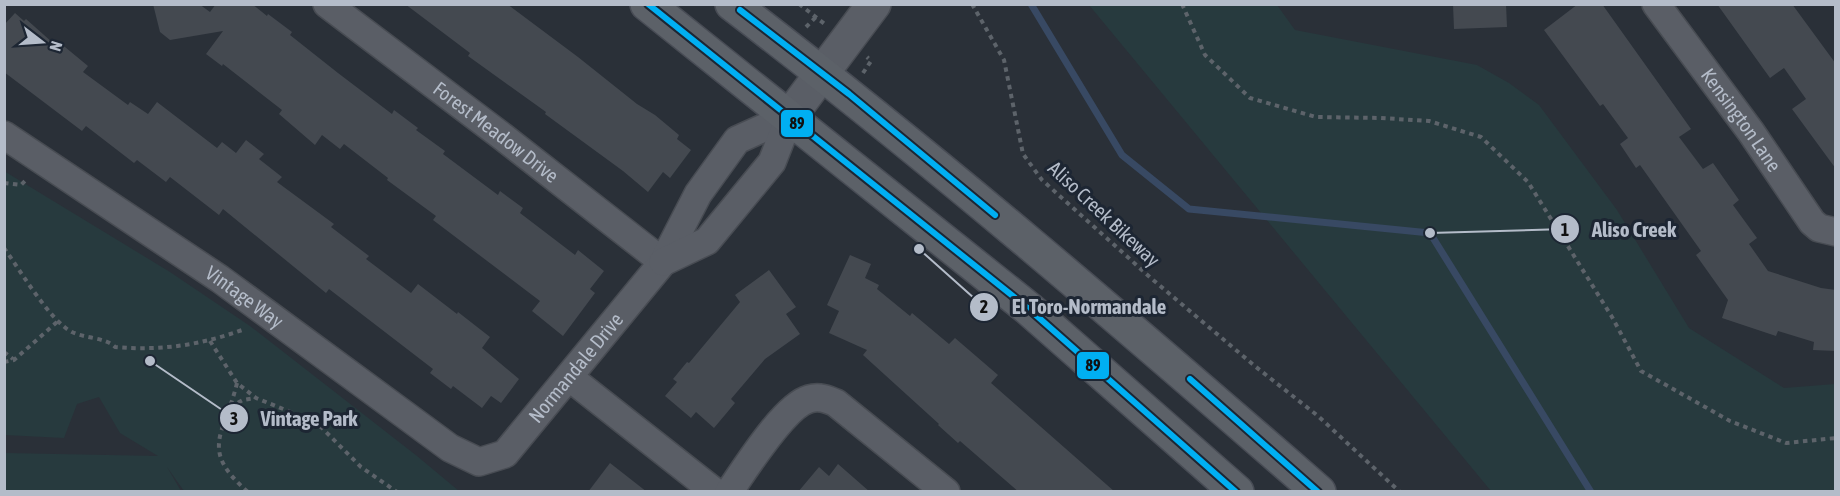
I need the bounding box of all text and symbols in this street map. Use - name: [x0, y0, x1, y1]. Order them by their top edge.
- north arrow: [12, 12, 72, 72]
- text: N: [46, 39, 66, 54]
- street label: Kensington Lane: [1697, 64, 1786, 176]
- street label: Forest Meadow Drive: [429, 77, 563, 187]
- line badge: 89: [780, 109, 814, 138]
- text: 89: [789, 114, 805, 132]
- street label: Aliso Creek Bikeway: [1044, 156, 1165, 271]
- callout: Aliso Creek: [1550, 210, 1688, 249]
- text: Aliso Creek: [1591, 217, 1677, 241]
- text: 1: [1561, 219, 1569, 240]
- street label: Vintage Way: [201, 261, 288, 333]
- callout: El Toro-Normandale: [969, 287, 1178, 326]
- text: El Toro-Normandale: [1012, 294, 1166, 318]
- text: 2: [980, 296, 988, 317]
- street label: Normandale Drive: [524, 308, 627, 427]
- line badge: 89: [1076, 351, 1110, 380]
- text: 89: [1085, 356, 1101, 374]
- callout: Vintage Park: [219, 399, 370, 438]
- text: Vintage Park: [259, 406, 358, 430]
- text: 3: [230, 408, 238, 429]

